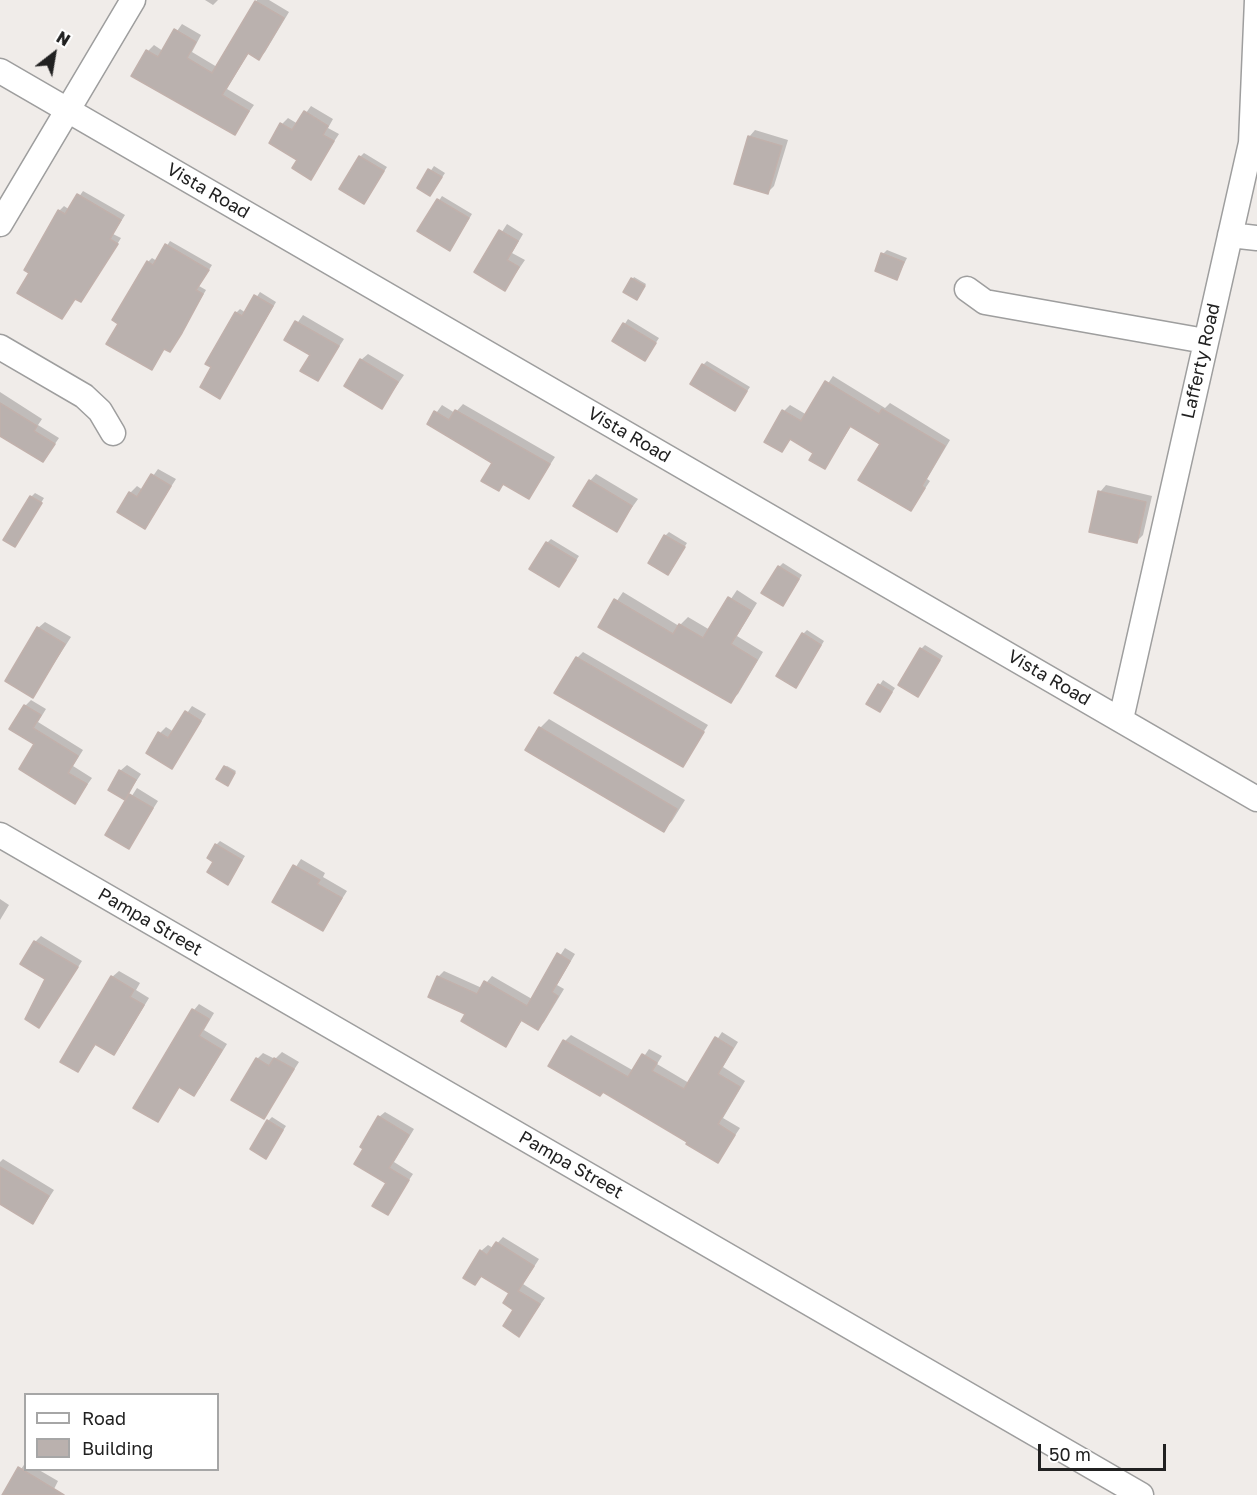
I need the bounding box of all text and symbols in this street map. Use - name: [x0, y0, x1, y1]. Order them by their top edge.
- north arrow: [24, 24, 84, 84]
- text: N: [53, 27, 74, 50]
- street label: Vista Road: [163, 159, 253, 223]
- street label: Lafferty Road: [1177, 301, 1225, 421]
- street label: Vista Road: [584, 403, 674, 467]
- street label: Vista Road: [1004, 646, 1094, 710]
- street label: Pampa Street: [94, 883, 206, 961]
- street label: Pampa Street: [515, 1126, 627, 1204]
- legend: [24, 1393, 219, 1471]
- text: Road: [82, 1407, 126, 1429]
- scale bar: [1041, 1432, 1168, 1470]
- text: Building: [82, 1437, 153, 1459]
- text: 50 m: [1049, 1443, 1091, 1465]

